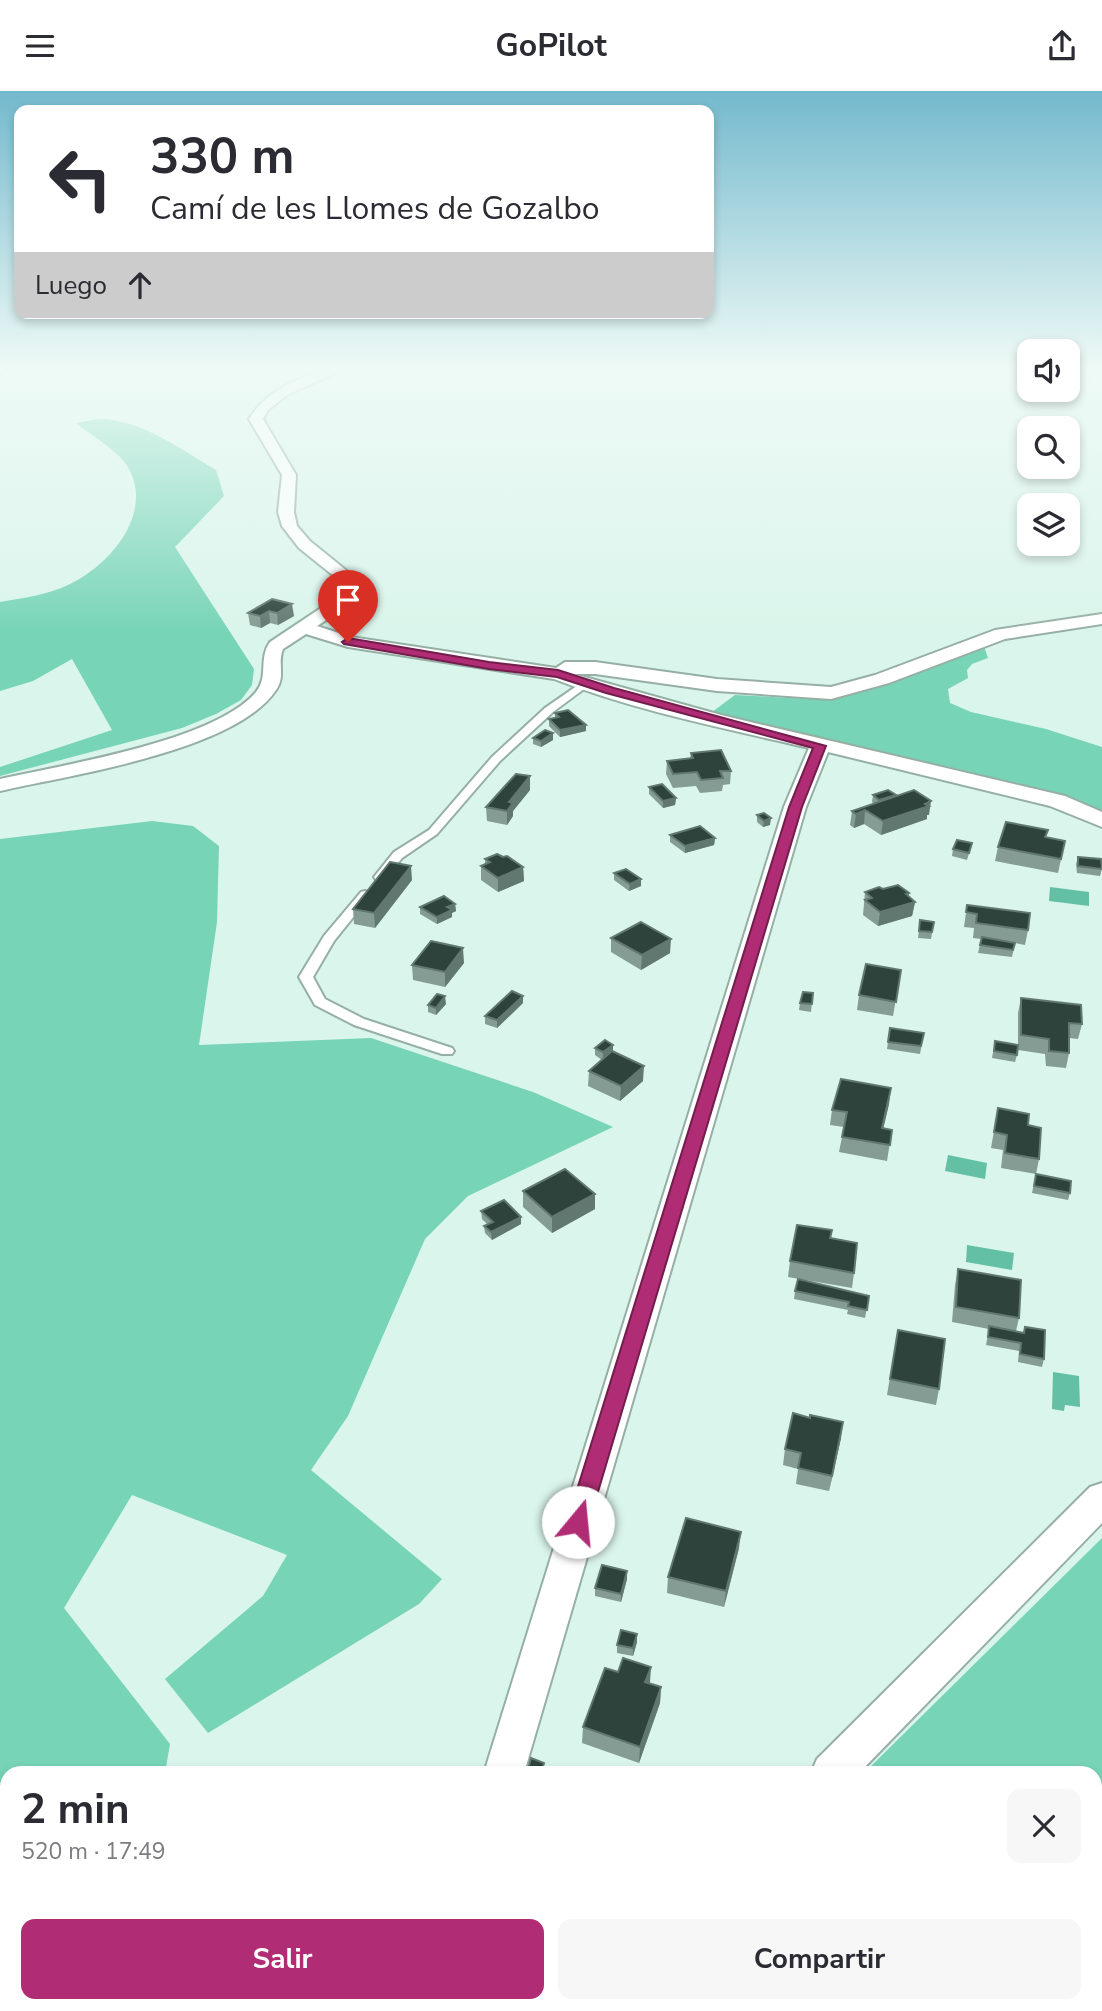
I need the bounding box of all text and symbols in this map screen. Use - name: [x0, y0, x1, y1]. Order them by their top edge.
- text: GoPilot: [495, 24, 607, 67]
- icon: menu: [21, 27, 59, 65]
- icon: share: [1043, 27, 1081, 65]
- text: 330 m: [150, 123, 294, 190]
- icon: left: [35, 133, 126, 224]
- text: Camí de les Llomes de Gozalbo: [150, 187, 600, 230]
- icon: ahead: [121, 266, 159, 304]
- text: Luego: [35, 268, 107, 303]
- map controls: [1017, 339, 1080, 556]
- button: sound: [1017, 339, 1080, 402]
- button: search: [1017, 416, 1080, 479]
- button: layers: [1017, 493, 1080, 556]
- pin: [318, 570, 378, 642]
- icon: arrive: [329, 581, 367, 619]
- position arrow: [541, 1485, 615, 1559]
- text: 2 min: [21, 1781, 130, 1838]
- button: close: [1007, 1789, 1081, 1863]
- text: 520 m · 17:49: [21, 1836, 166, 1867]
- button: Salir: [21, 1919, 544, 1999]
- button: Compartir: [558, 1919, 1081, 1999]

